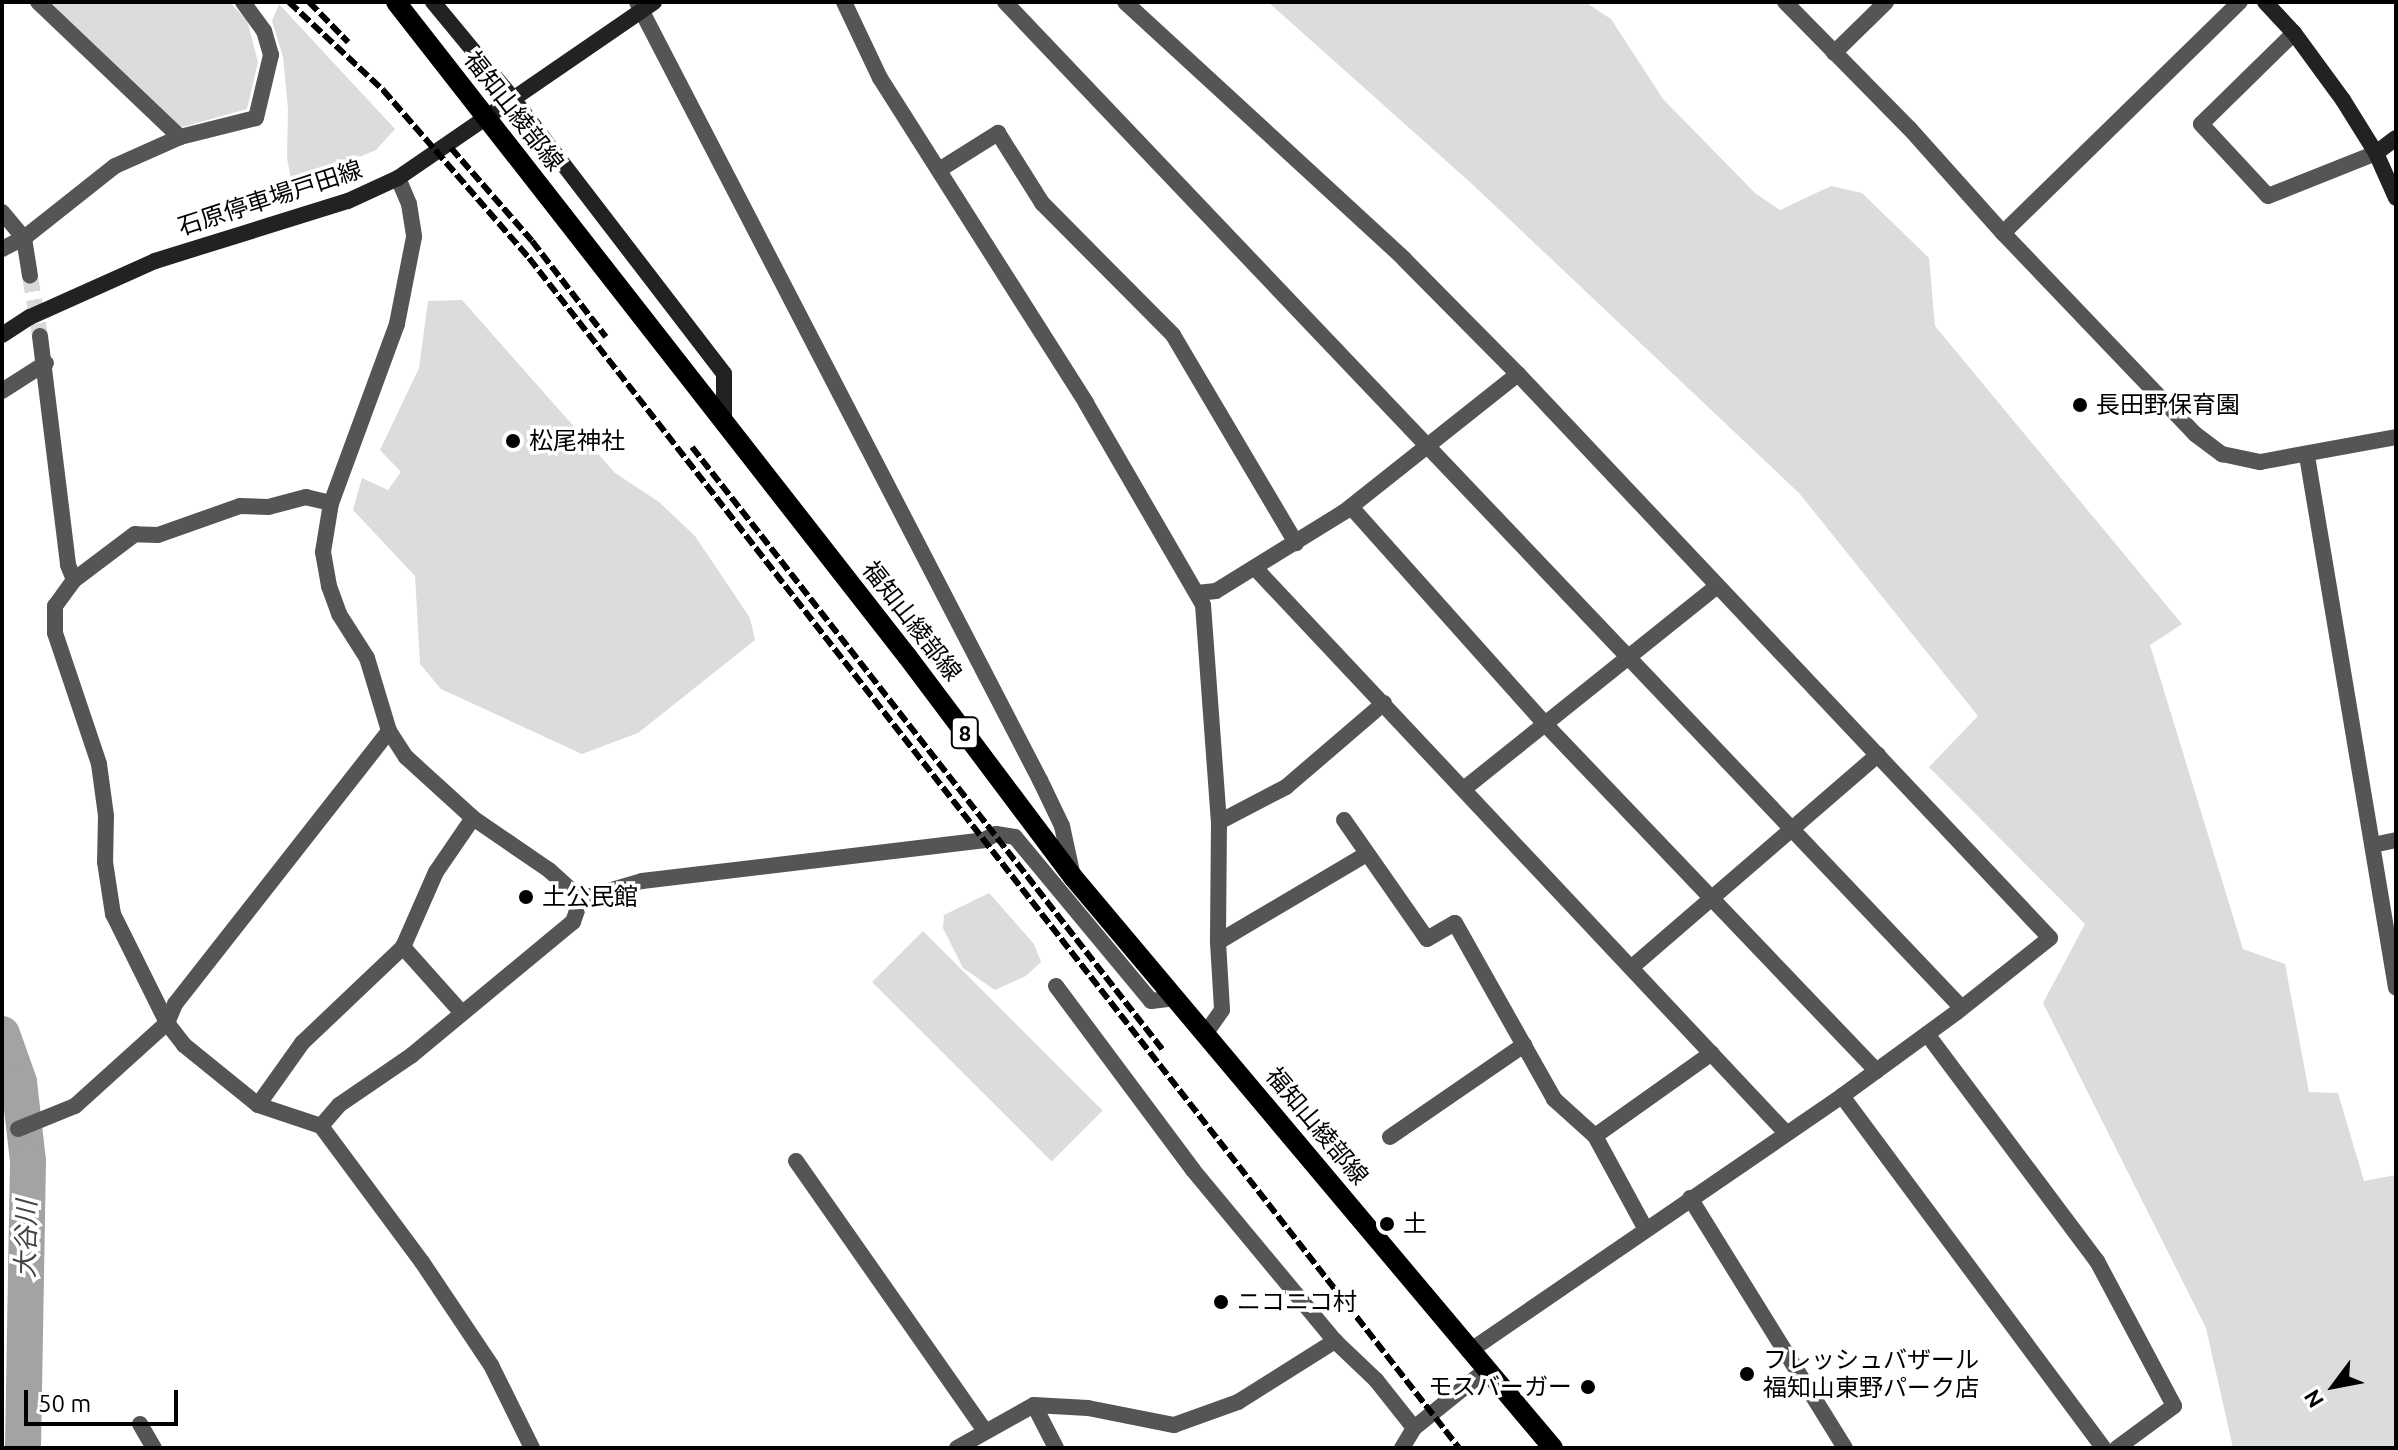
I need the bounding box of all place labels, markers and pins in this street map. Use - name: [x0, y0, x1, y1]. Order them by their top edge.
- place label: 長田野保育園: [2096, 391, 2240, 419]
- marker: 長田野保育園: [2071, 396, 2089, 414]
- place label: 松尾神社: [529, 427, 625, 455]
- marker: 松尾神社: [504, 432, 522, 450]
- place label: 土公民館: [542, 883, 638, 911]
- marker: 土公民館: [517, 888, 535, 906]
- place label: 土: [1403, 1210, 1427, 1238]
- marker: 土: [1378, 1215, 1396, 1233]
- place label: ニコニコ村: [1237, 1288, 1357, 1316]
- marker: ニコニコ村: [1212, 1293, 1230, 1311]
- place label: フレッシュバザール 福知山東野パーク店: [1763, 1346, 1979, 1402]
- marker: フレッシュバザール 福知山東野パーク店: [1738, 1365, 1756, 1383]
- place label: モスバーガー: [1428, 1373, 1572, 1401]
- marker: モスバーガー: [1579, 1378, 1597, 1396]

